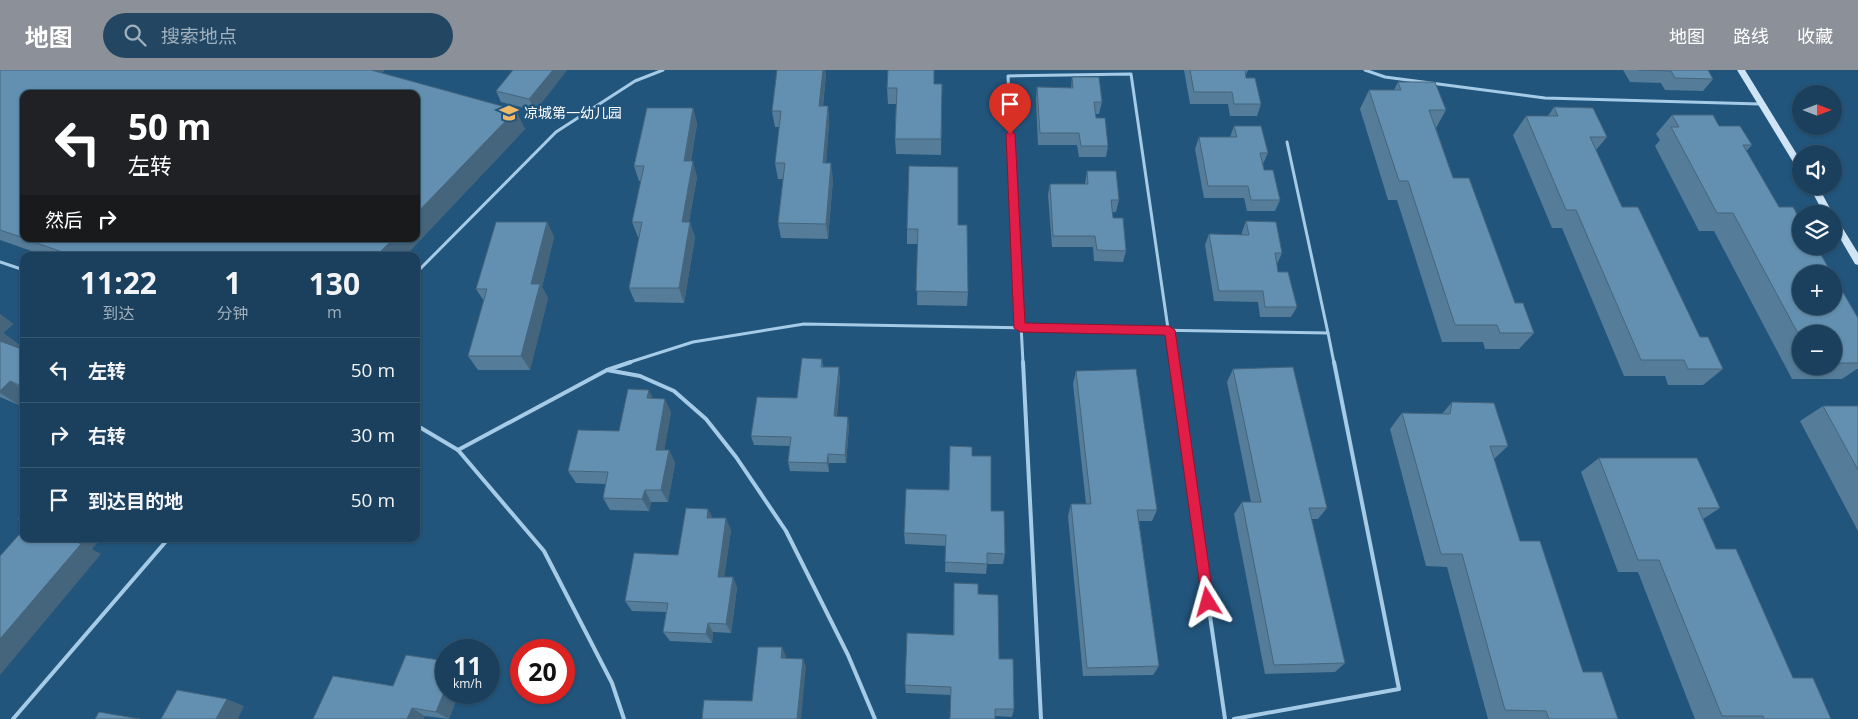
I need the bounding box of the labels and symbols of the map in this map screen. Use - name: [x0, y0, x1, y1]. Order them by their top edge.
- pin: [989, 83, 1031, 134]
- north arrow: [1792, 85, 1842, 135]
- school or university icon: 凉城第一幼儿园: [498, 102, 520, 124]
- place label: 凉城第一幼儿园: [524, 103, 622, 122]
- position arrow: [1181, 575, 1233, 627]
- speed limit sign: 20: [510, 639, 575, 704]

